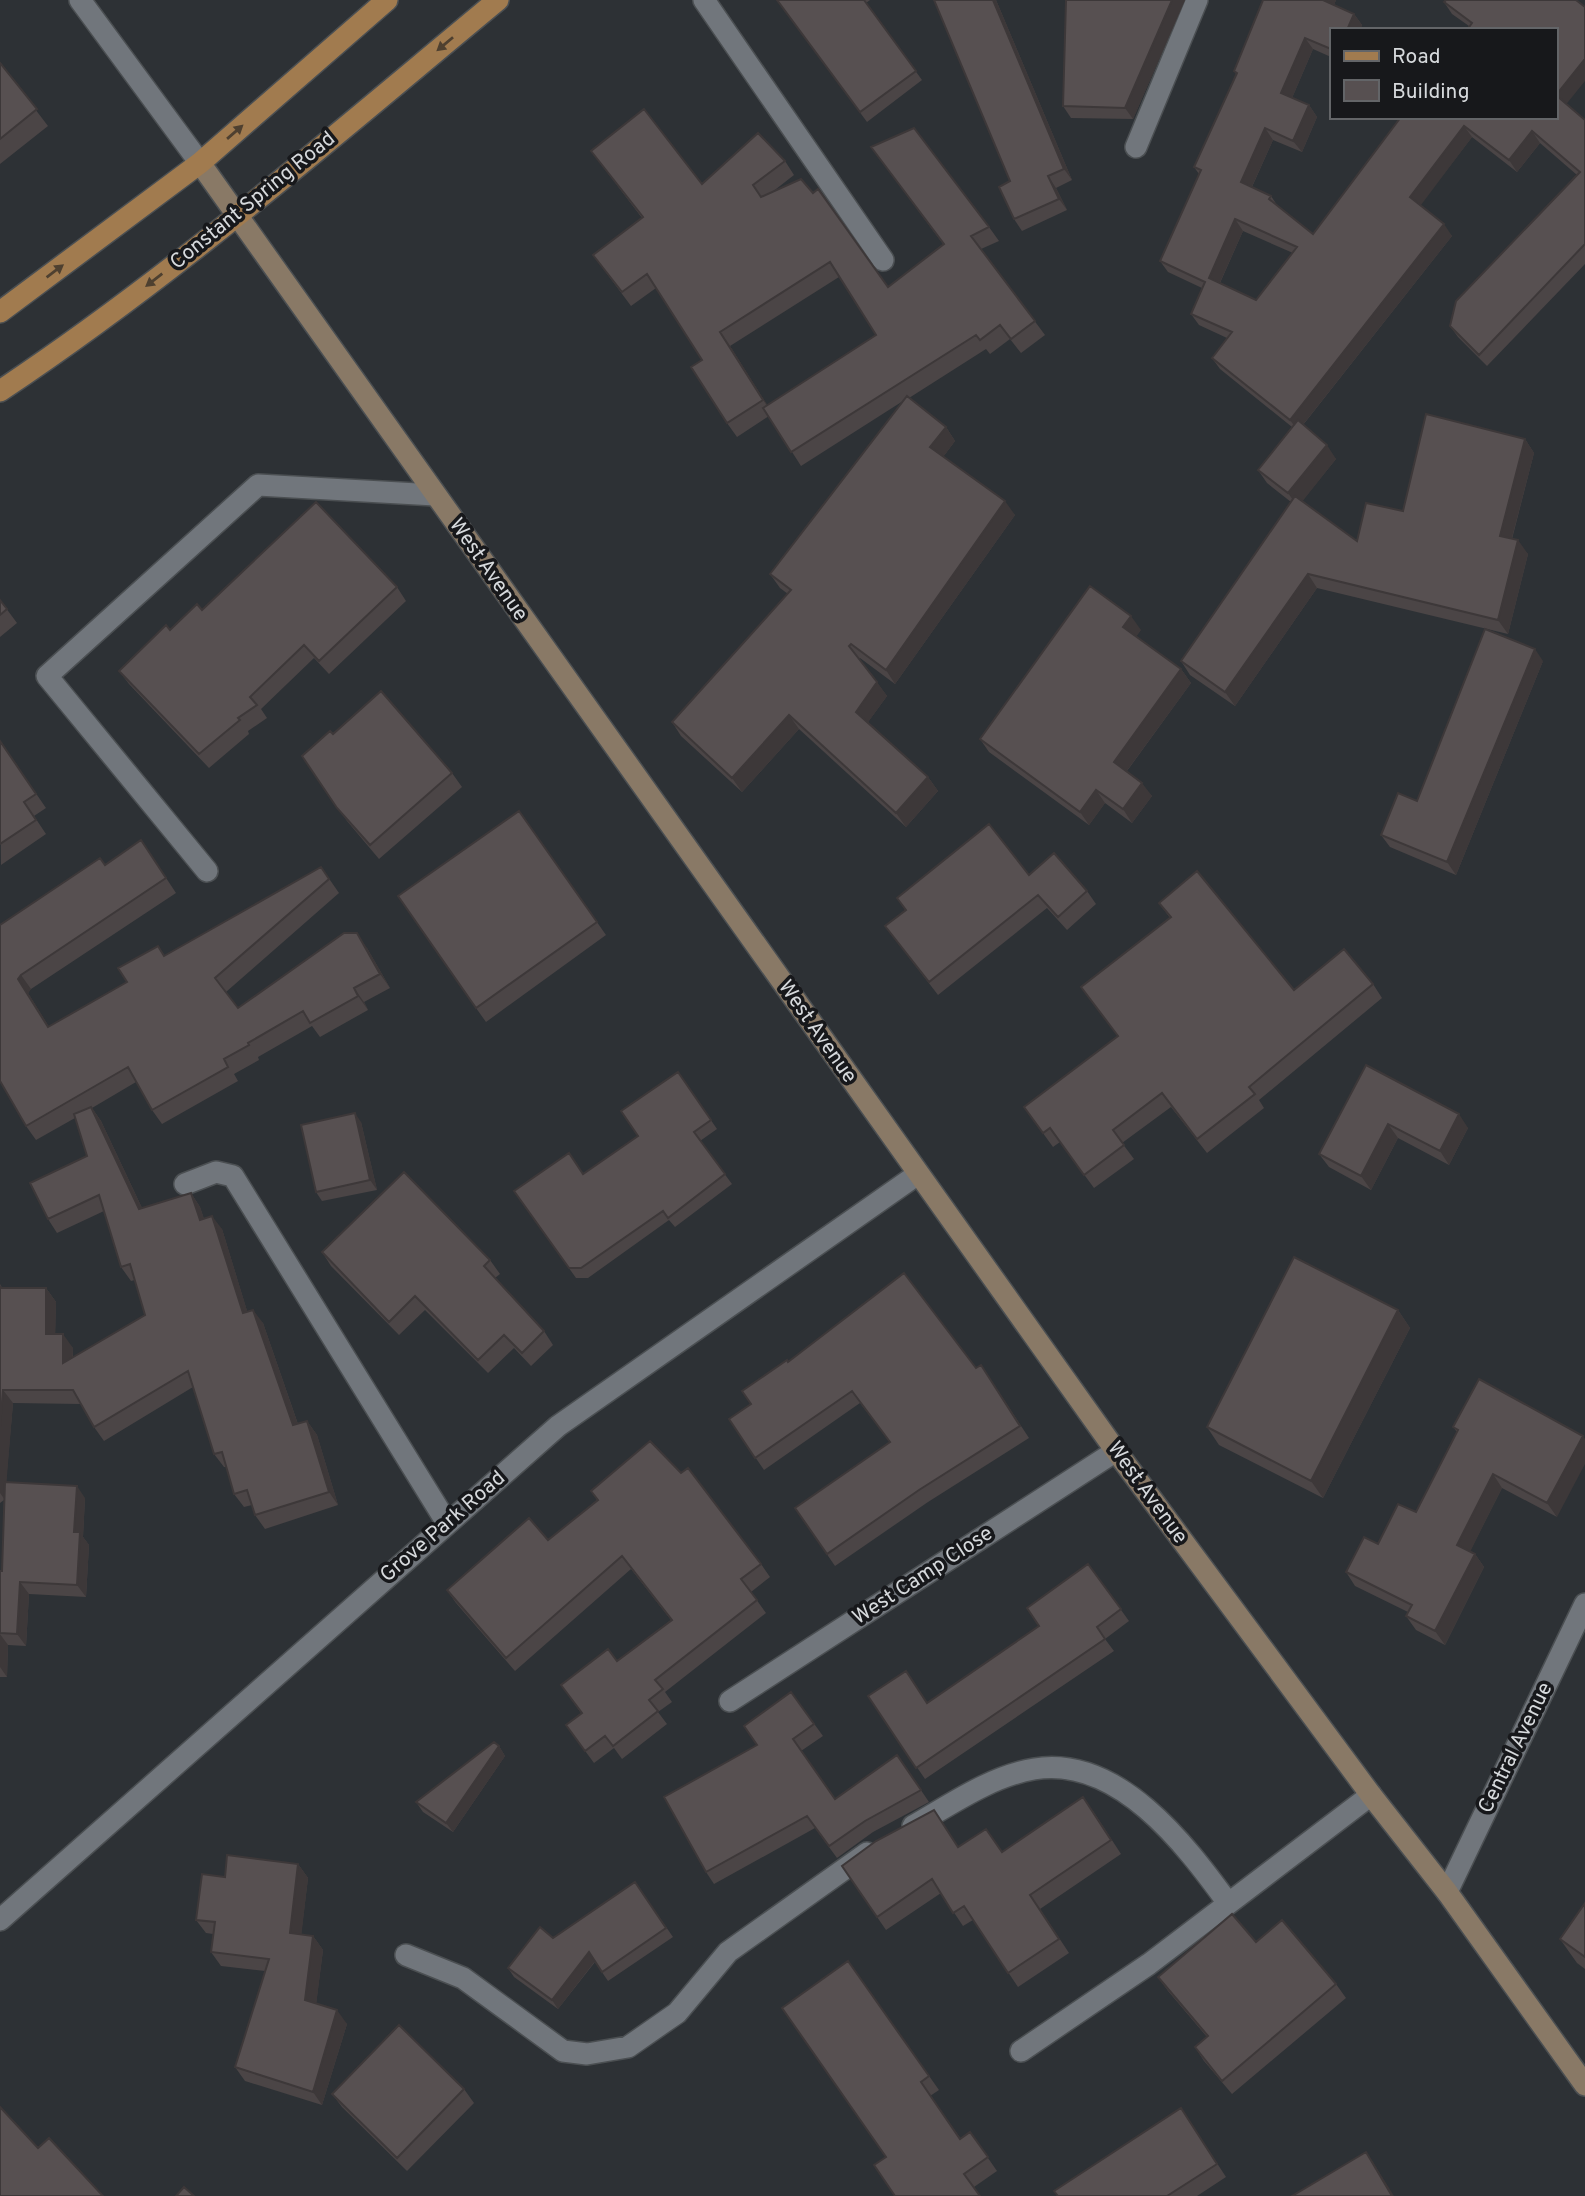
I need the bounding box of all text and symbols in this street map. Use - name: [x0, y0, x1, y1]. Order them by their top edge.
- legend: [1330, 28, 1557, 119]
- one-way arrow: [436, 36, 454, 51]
- text: Road: [1392, 44, 1441, 71]
- text: Building: [1392, 79, 1470, 106]
- one-way arrow: [226, 125, 243, 140]
- street label: Constant Spring Road: [165, 126, 341, 276]
- one-way arrow: [45, 264, 64, 278]
- one-way arrow: [146, 272, 164, 287]
- street label: West Avenue: [442, 513, 534, 627]
- street label: West Avenue: [771, 975, 863, 1089]
- street label: West Avenue: [1101, 1436, 1193, 1550]
- street label: Grove Park Road: [375, 1465, 511, 1589]
- street label: West Camp Close: [848, 1521, 998, 1631]
- street label: Central Avenue: [1473, 1678, 1559, 1818]

